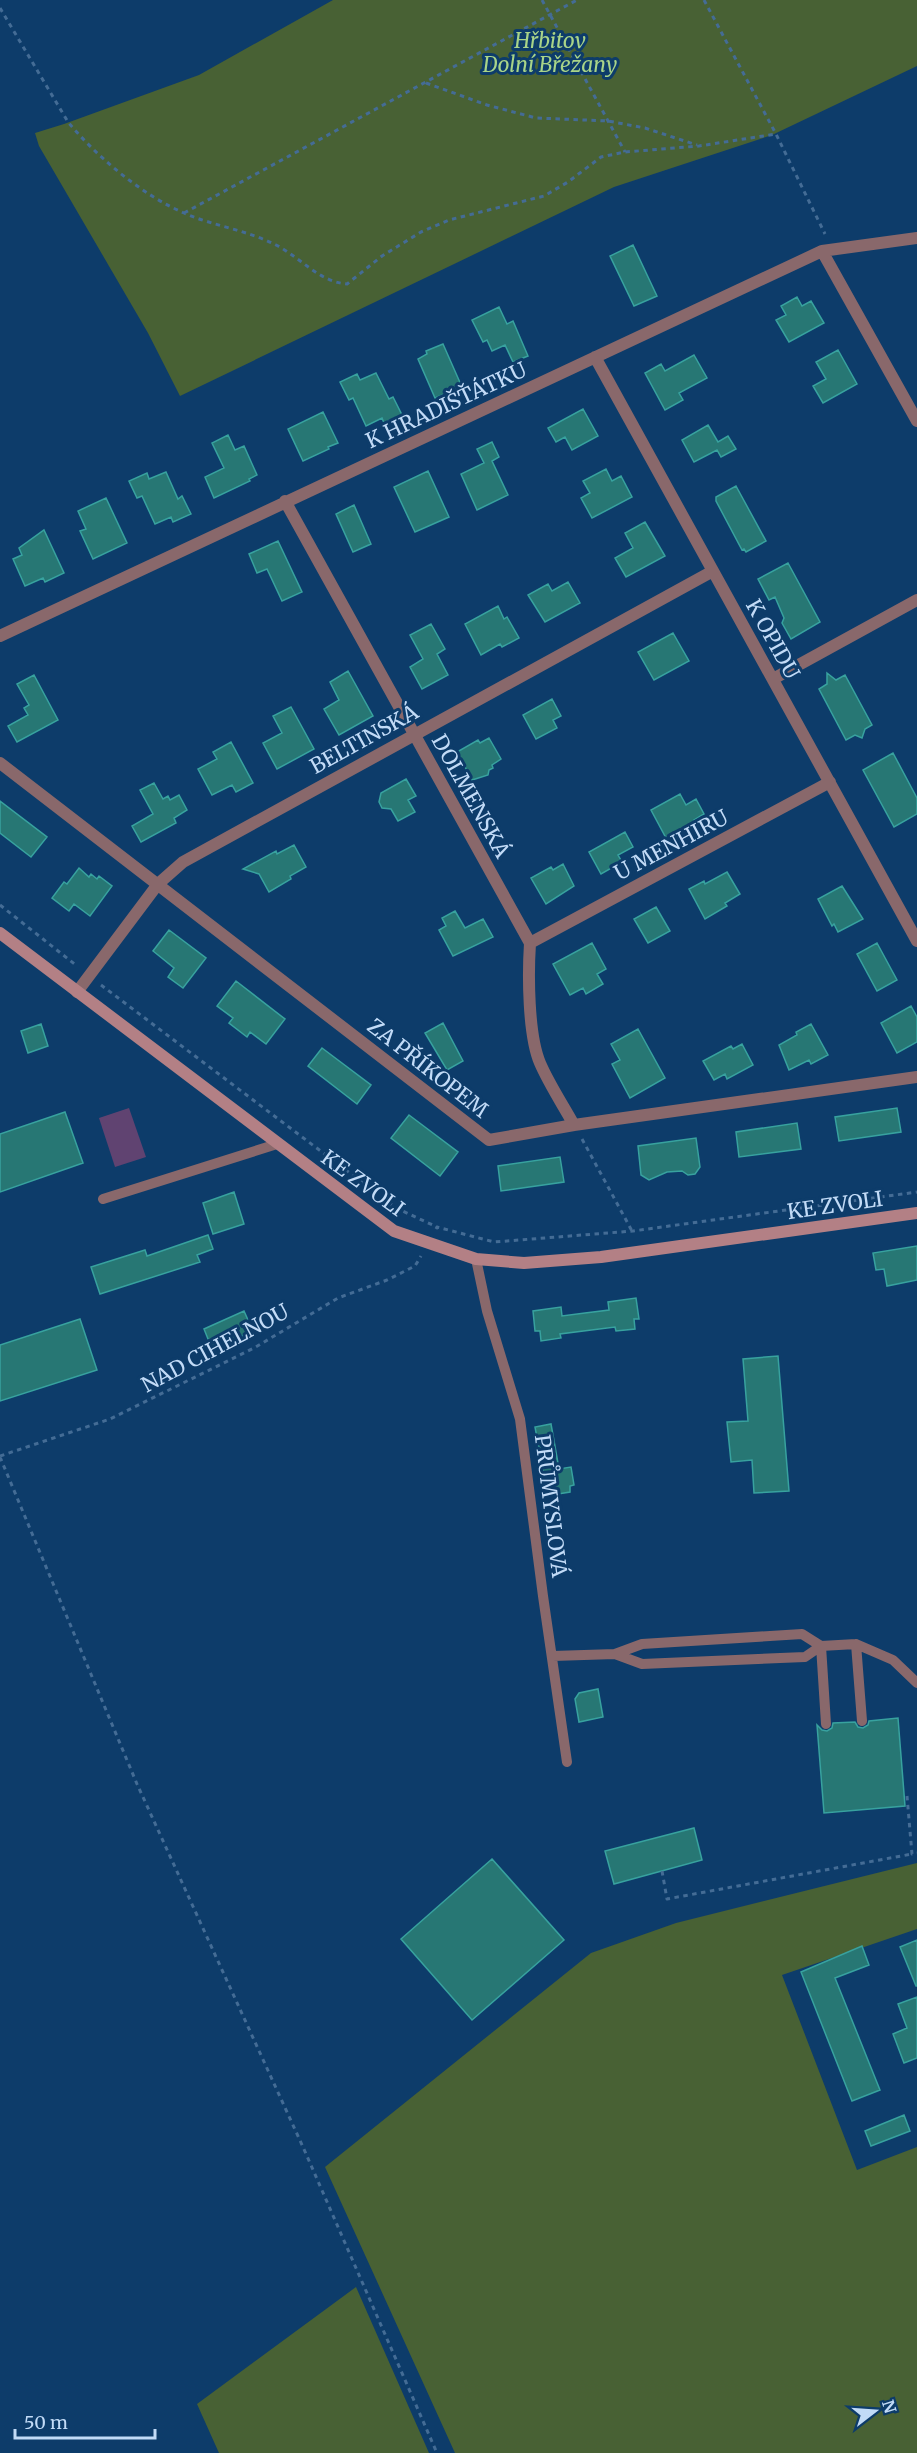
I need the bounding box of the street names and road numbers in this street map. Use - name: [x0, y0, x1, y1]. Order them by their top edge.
- street label: K HRADIŠŤÁTKU: [361, 355, 531, 454]
- street label: K OPIDU: [740, 594, 806, 684]
- street label: BELTINSKÁ: [305, 697, 423, 780]
- street label: DOLMENSKÁ: [426, 729, 517, 863]
- street label: U MENHIRU: [609, 803, 733, 886]
- street label: ZA PŘÍKOPEM: [362, 1012, 495, 1124]
- street label: KE ZVOLI: [316, 1144, 410, 1222]
- street label: KE ZVOLI: [785, 1185, 885, 1225]
- street label: NAD CIHELNOU: [137, 1298, 294, 1398]
- street label: PRŮMYSLOVÁ: [529, 1433, 574, 1579]

